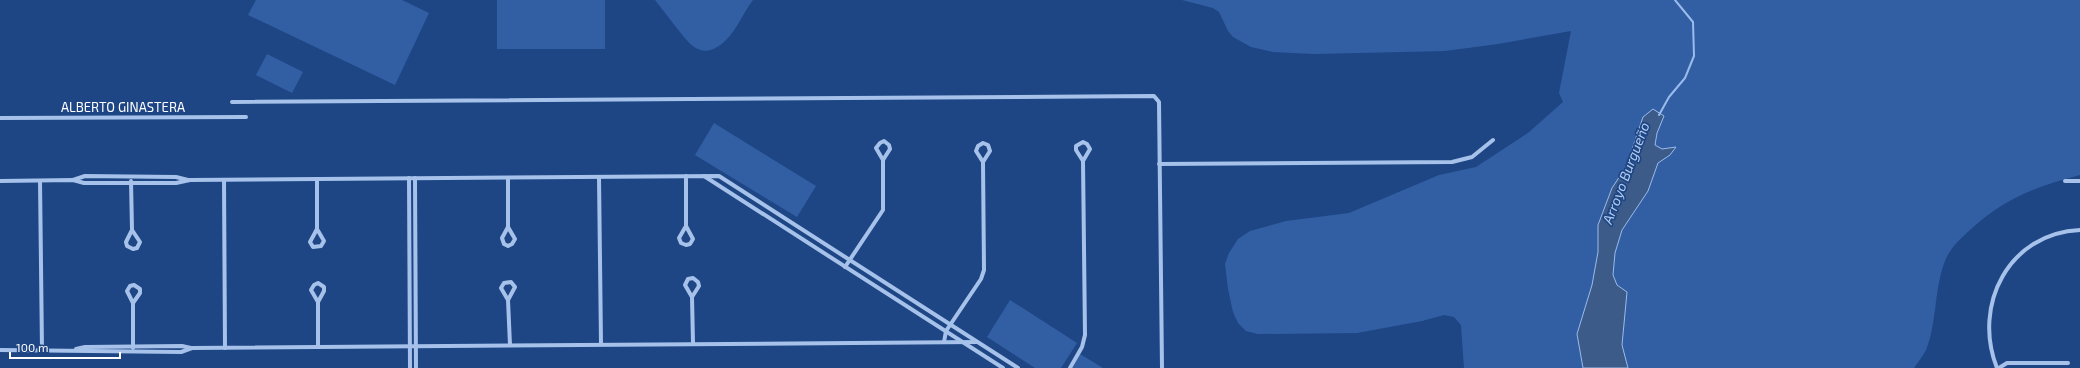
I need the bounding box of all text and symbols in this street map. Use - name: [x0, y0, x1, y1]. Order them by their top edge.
- street label: ALBERTO GINASTERA: [61, 99, 185, 115]
- water label: Arroyo Burgueño: [1598, 119, 1653, 227]
- scale bar: [10, 334, 120, 360]
- text: 100 m: [16, 340, 48, 354]

